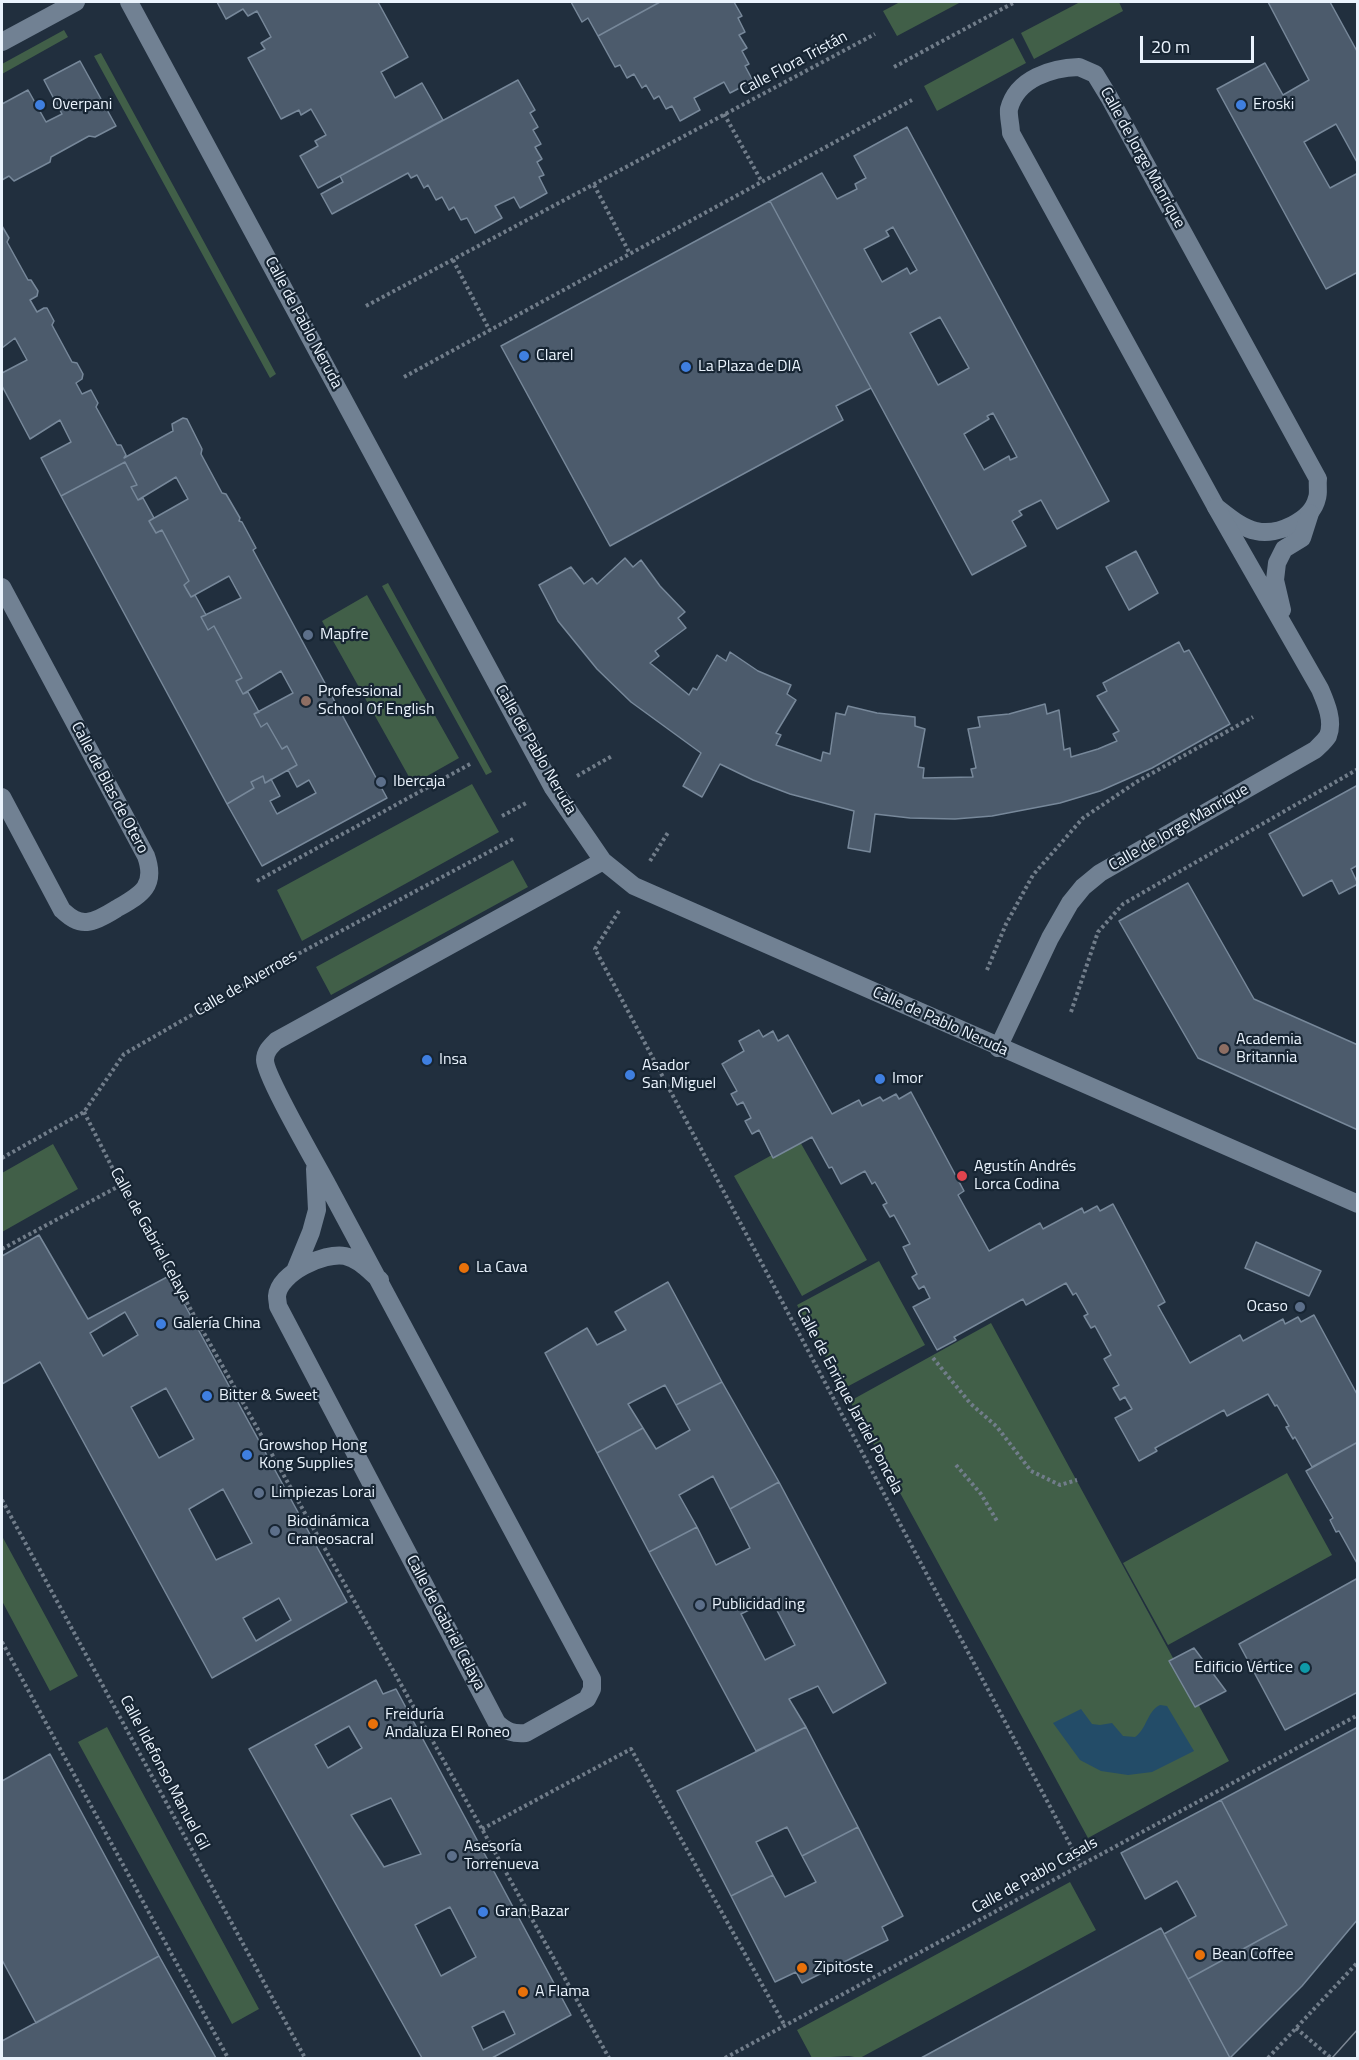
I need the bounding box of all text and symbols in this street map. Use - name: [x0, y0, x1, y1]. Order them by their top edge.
- scale bar: [1143, 24, 1257, 62]
- street label: Calle Flora Tristán: [737, 28, 851, 100]
- text: 20 m: [1151, 33, 1190, 60]
- street label: Calle de Jorge Manrique: [1095, 84, 1189, 232]
- place label: Overpani: [52, 95, 112, 115]
- place label: Eroski: [1253, 95, 1294, 115]
- marker: Overpani: [33, 98, 47, 112]
- marker: Eroski: [1234, 98, 1248, 112]
- street label: Calle de Pablo Neruda: [260, 254, 346, 392]
- place label: Clarel: [536, 346, 574, 366]
- marker: Clarel: [517, 349, 531, 363]
- place label: La Plaza de DIA: [698, 357, 801, 377]
- marker: La Plaza de DIA: [679, 360, 693, 374]
- place label: Mapfre: [320, 625, 369, 645]
- marker: Mapfre: [301, 628, 315, 642]
- place label: Professional School Of English: [318, 682, 435, 720]
- street label: Calle de Pablo Neruda: [490, 682, 580, 818]
- marker: Professional School Of English: [299, 694, 313, 708]
- street label: Calle de Blas de Otero: [66, 719, 152, 857]
- place label: Ibercaja: [393, 772, 445, 792]
- marker: Ibercaja: [374, 775, 388, 789]
- street label: Calle de Jorge Manrique: [1106, 780, 1252, 876]
- street label: Calle de Averroes: [191, 947, 301, 1021]
- street label: Calle de Pablo Neruda: [869, 983, 1011, 1061]
- place label: Academia Britannia: [1236, 1030, 1302, 1068]
- marker: Academia Britannia: [1217, 1042, 1231, 1056]
- place label: Insa: [439, 1050, 467, 1070]
- marker: Insa: [420, 1053, 434, 1067]
- place label: Asador San Miguel: [642, 1056, 716, 1094]
- marker: Asador San Miguel: [623, 1068, 637, 1082]
- place label: Imor: [892, 1069, 923, 1089]
- marker: Imor: [873, 1072, 887, 1086]
- place label: Agustín Andrés Lorca Codina: [974, 1157, 1076, 1195]
- street label: Calle de Gabriel Celaya: [105, 1165, 195, 1305]
- marker: Agustín Andrés Lorca Codina: [955, 1169, 969, 1183]
- place label: La Cava: [476, 1258, 527, 1278]
- marker: La Cava: [457, 1261, 471, 1275]
- place label: Ocaso: [1247, 1297, 1288, 1317]
- marker: Ocaso: [1293, 1300, 1307, 1314]
- street label: Calle de Enrique Jardiel Poncela: [791, 1304, 907, 1498]
- place label: Galería China: [173, 1314, 261, 1334]
- marker: Galería China: [154, 1317, 168, 1331]
- place label: Bitter & Sweet: [219, 1386, 318, 1406]
- marker: Bitter & Sweet: [200, 1389, 214, 1403]
- place label: Growshop Hong Kong Supplies: [259, 1436, 367, 1474]
- marker: Growshop Hong Kong Supplies: [240, 1448, 254, 1462]
- place label: Limpiezas Lorai: [271, 1483, 375, 1503]
- marker: Limpiezas Lorai: [252, 1486, 266, 1500]
- place label: Biodinámica Craneosacral: [287, 1512, 374, 1550]
- marker: Biodinámica Craneosacral: [268, 1524, 282, 1538]
- street label: Calle de Gabriel Celaya: [401, 1552, 489, 1694]
- place label: Publicidad ing: [712, 1595, 805, 1615]
- marker: Publicidad ing: [693, 1598, 707, 1612]
- place label: Edificio Vértice: [1195, 1658, 1293, 1678]
- marker: Edificio Vértice: [1298, 1661, 1312, 1675]
- street label: Calle Ildefonso Manuel Gil: [115, 1692, 213, 1854]
- place label: Freiduría Andaluza El Roneo: [385, 1705, 510, 1743]
- marker: Freiduría Andaluza El Roneo: [366, 1717, 380, 1731]
- street label: Calle de Pablo Casals: [969, 1834, 1101, 1918]
- place label: Asesoría Torrenueva: [464, 1837, 539, 1875]
- marker: Asesoría Torrenueva: [445, 1849, 459, 1863]
- place label: Gran Bazar: [495, 1902, 569, 1922]
- marker: Gran Bazar: [476, 1905, 490, 1919]
- place label: Bean Coffee: [1212, 1945, 1294, 1965]
- marker: Bean Coffee: [1193, 1948, 1207, 1962]
- place label: Zipitoste: [814, 1958, 873, 1978]
- marker: Zipitoste: [795, 1961, 809, 1975]
- place label: A Flama: [535, 1982, 590, 2002]
- marker: A Flama: [516, 1985, 530, 1999]

